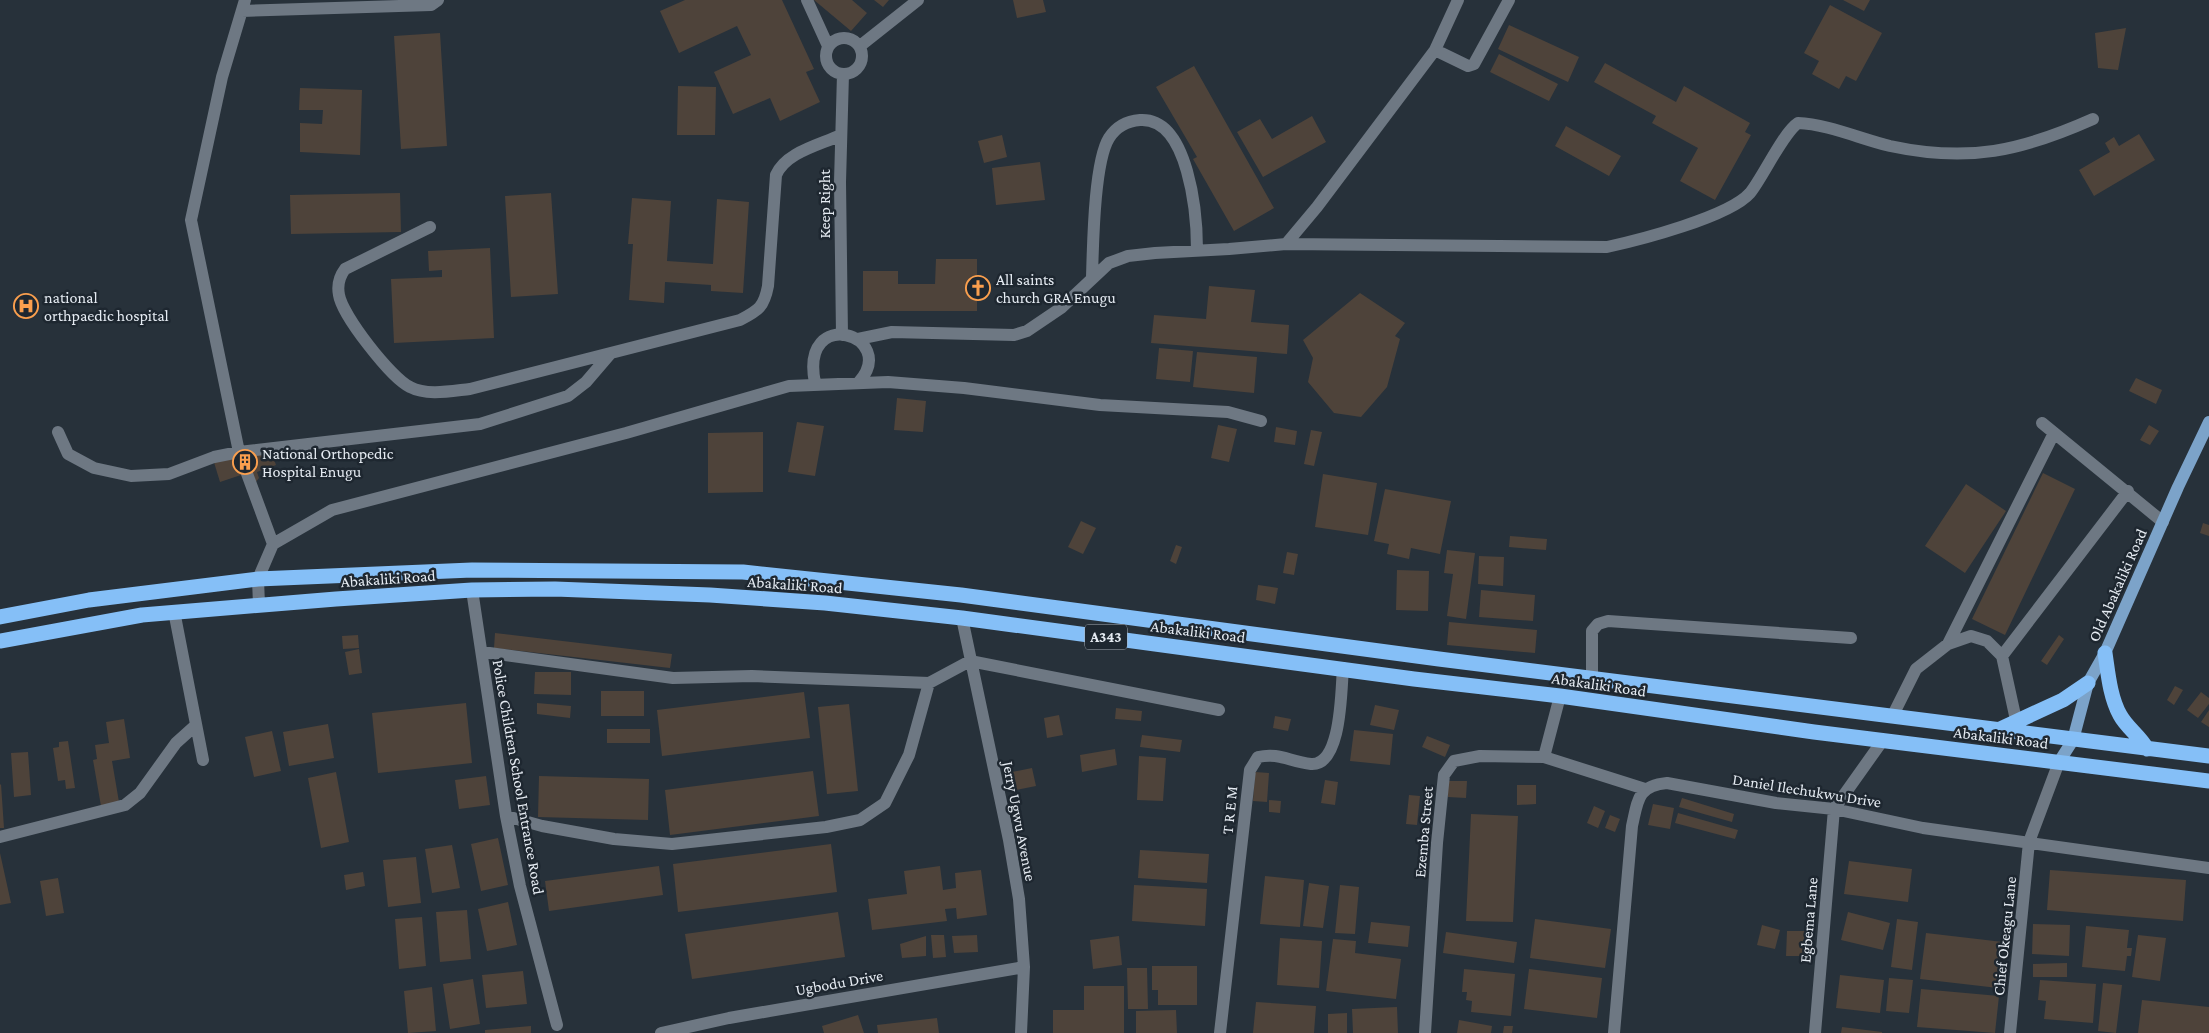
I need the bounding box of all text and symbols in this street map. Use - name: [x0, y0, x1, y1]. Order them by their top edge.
- street label: Keep Right: [816, 169, 834, 239]
- place label: All saints church GRA Enugu: [996, 271, 1116, 307]
- church icon: All saints church GRA Enugu: [965, 275, 991, 301]
- place label: national orthpaedic hospital: [44, 289, 169, 325]
- hospital icon: national orthpaedic hospital: [13, 293, 39, 319]
- place label: National Orthopedic Hospital Enugu: [262, 445, 394, 481]
- building icon: National Orthopedic Hospital Enugu: [232, 449, 258, 475]
- street label: Old Abakaliki Road: [2085, 526, 2150, 644]
- street label: Abakaliki Road: [340, 567, 437, 590]
- street label: Abakaliki Road: [747, 573, 844, 596]
- street label: Abakaliki Road: [1150, 617, 1247, 646]
- road number: A343: [1085, 624, 1127, 650]
- street label: Police Children School Entrance Road: [489, 658, 548, 896]
- street label: Abakaliki Road: [1551, 669, 1648, 700]
- street label: Abakaliki Road: [1953, 723, 2050, 752]
- street label: Jerry Ugwu Avenue: [998, 758, 1039, 883]
- street label: Daniel Ilechukwu Drive: [1731, 770, 1882, 811]
- street label: T R E M: [1219, 785, 1240, 835]
- street label: Ezemba Street: [1411, 785, 1436, 878]
- street label: Chief Okeagu Lane: [1990, 876, 2020, 997]
- street label: Egbema Lane: [1796, 877, 1822, 964]
- street label: Ugbodu Drive: [794, 966, 884, 1000]

